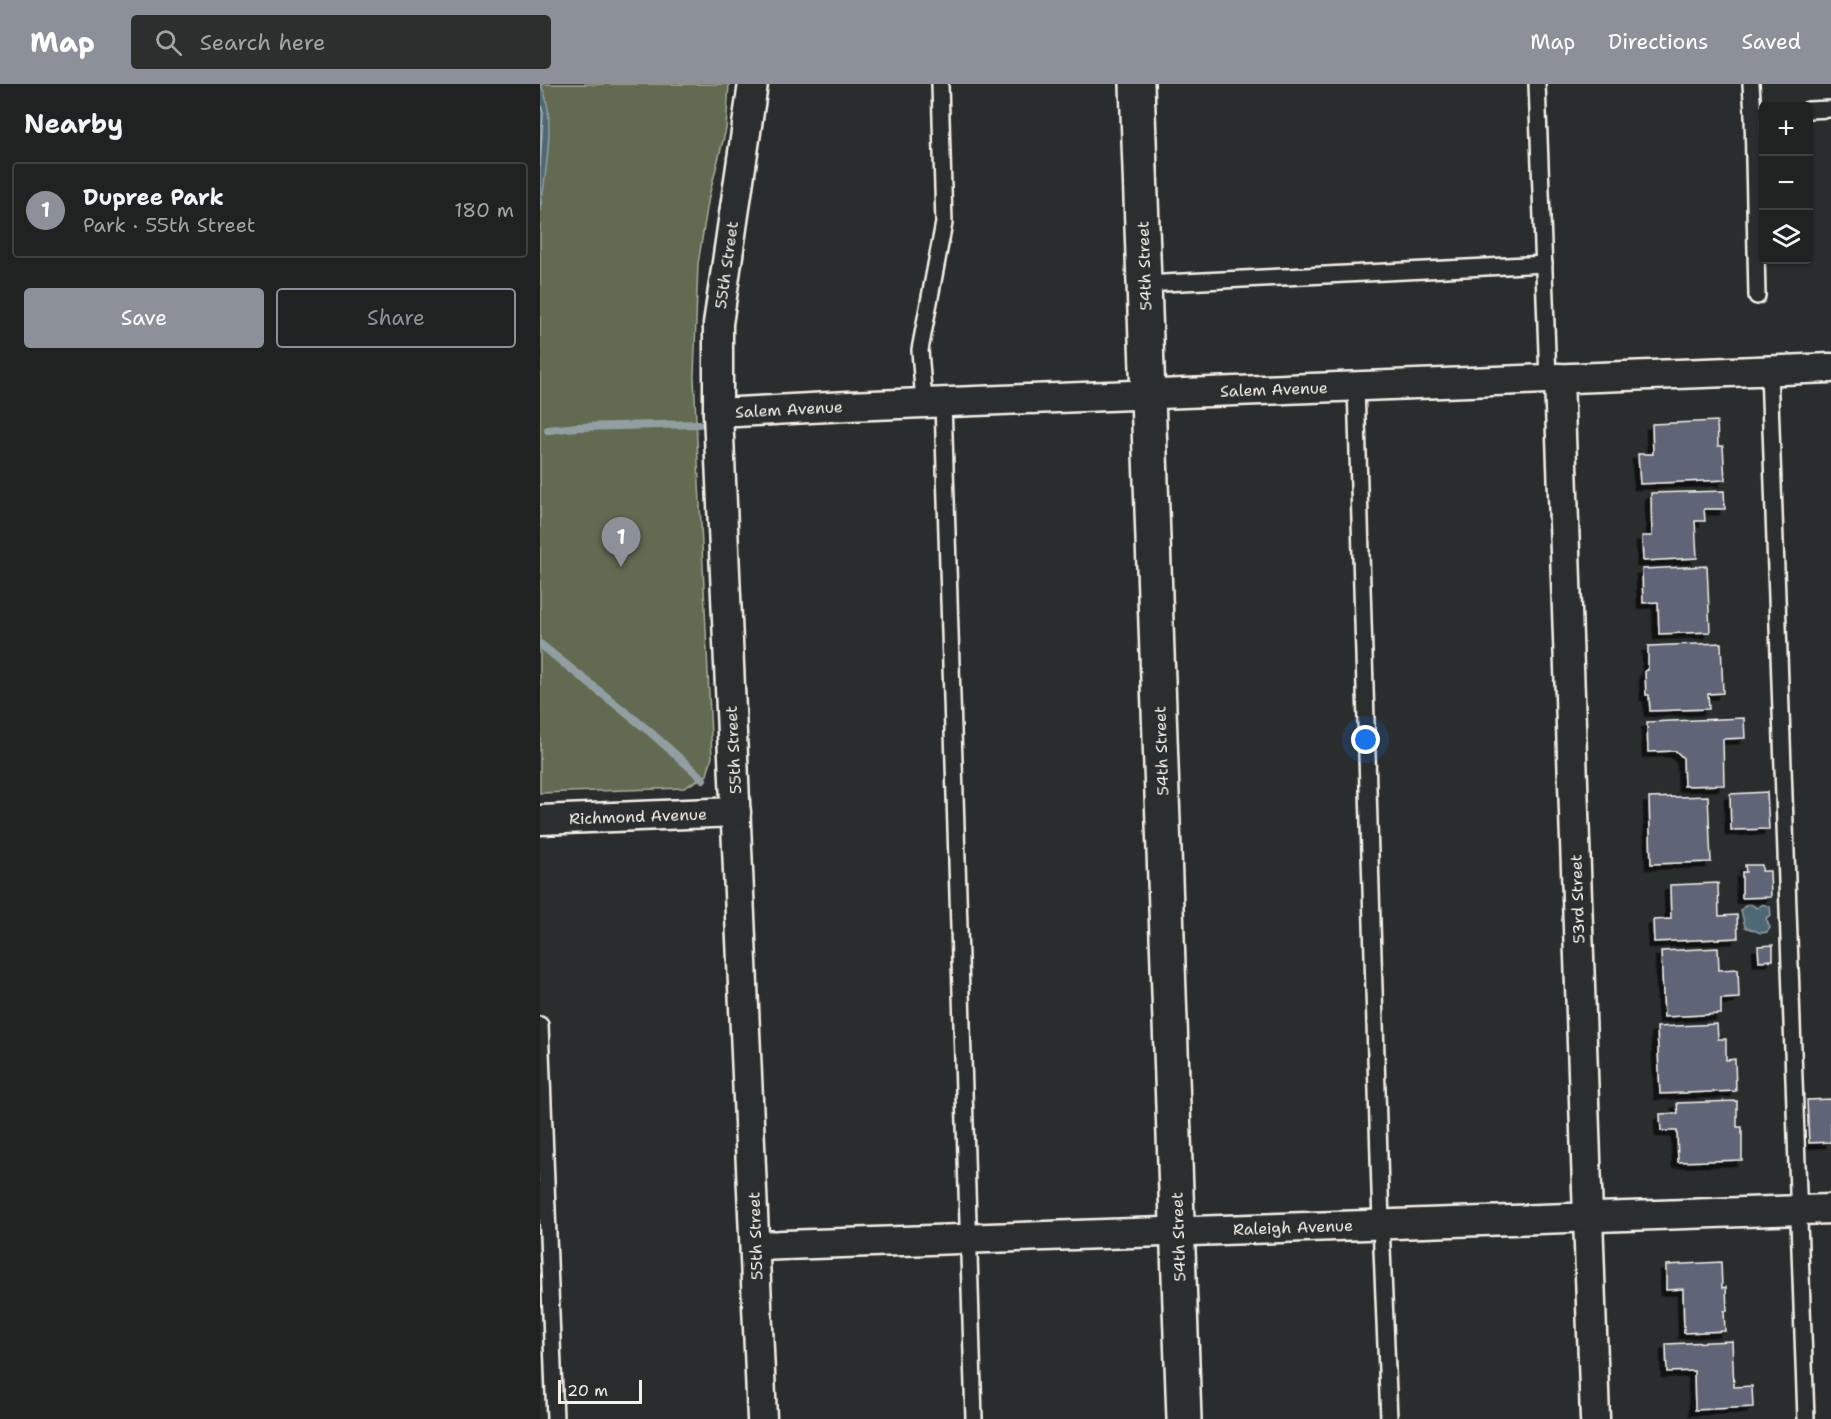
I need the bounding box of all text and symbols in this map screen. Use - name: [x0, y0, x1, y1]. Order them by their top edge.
- search box: [131, 15, 551, 69]
- text: Map: [30, 23, 95, 61]
- icon: search: [152, 26, 185, 59]
- text: Search here: [200, 28, 325, 57]
- text: Map: [1530, 28, 1575, 56]
- text: Directions: [1608, 28, 1708, 56]
- text: Saved: [1741, 28, 1801, 56]
- map controls: [1759, 102, 1813, 264]
- button: +: [1759, 102, 1813, 156]
- text: Nearby: [24, 106, 123, 141]
- button: −: [1759, 156, 1813, 210]
- text: Dupree Park: [83, 183, 224, 212]
- text: 1: [41, 197, 50, 223]
- text: 180 m: [454, 197, 514, 223]
- button: layers: [1759, 210, 1813, 264]
- text: Park · 55th Street: [83, 212, 256, 238]
- street label: 55th Street: [709, 220, 743, 310]
- street label: 54th Street: [1132, 221, 1156, 311]
- button: Save: [24, 288, 264, 348]
- button: Share: [276, 288, 516, 348]
- street label: Salem Avenue: [1220, 377, 1328, 401]
- street label: Salem Avenue: [735, 396, 843, 422]
- pin: 1: [602, 518, 640, 567]
- street label: 55th Street: [720, 705, 746, 795]
- street label: 54th Street: [1149, 706, 1173, 796]
- your location: [1351, 725, 1380, 754]
- street label: Richmond Avenue: [569, 803, 707, 829]
- street label: 53rd Street: [1565, 854, 1589, 944]
- street label: 55th Street: [743, 1191, 767, 1281]
- street label: 54th Street: [1166, 1192, 1190, 1282]
- street label: Raleigh Avenue: [1233, 1214, 1353, 1240]
- scale bar: [558, 1377, 642, 1404]
- text: 20 m: [567, 1380, 608, 1401]

